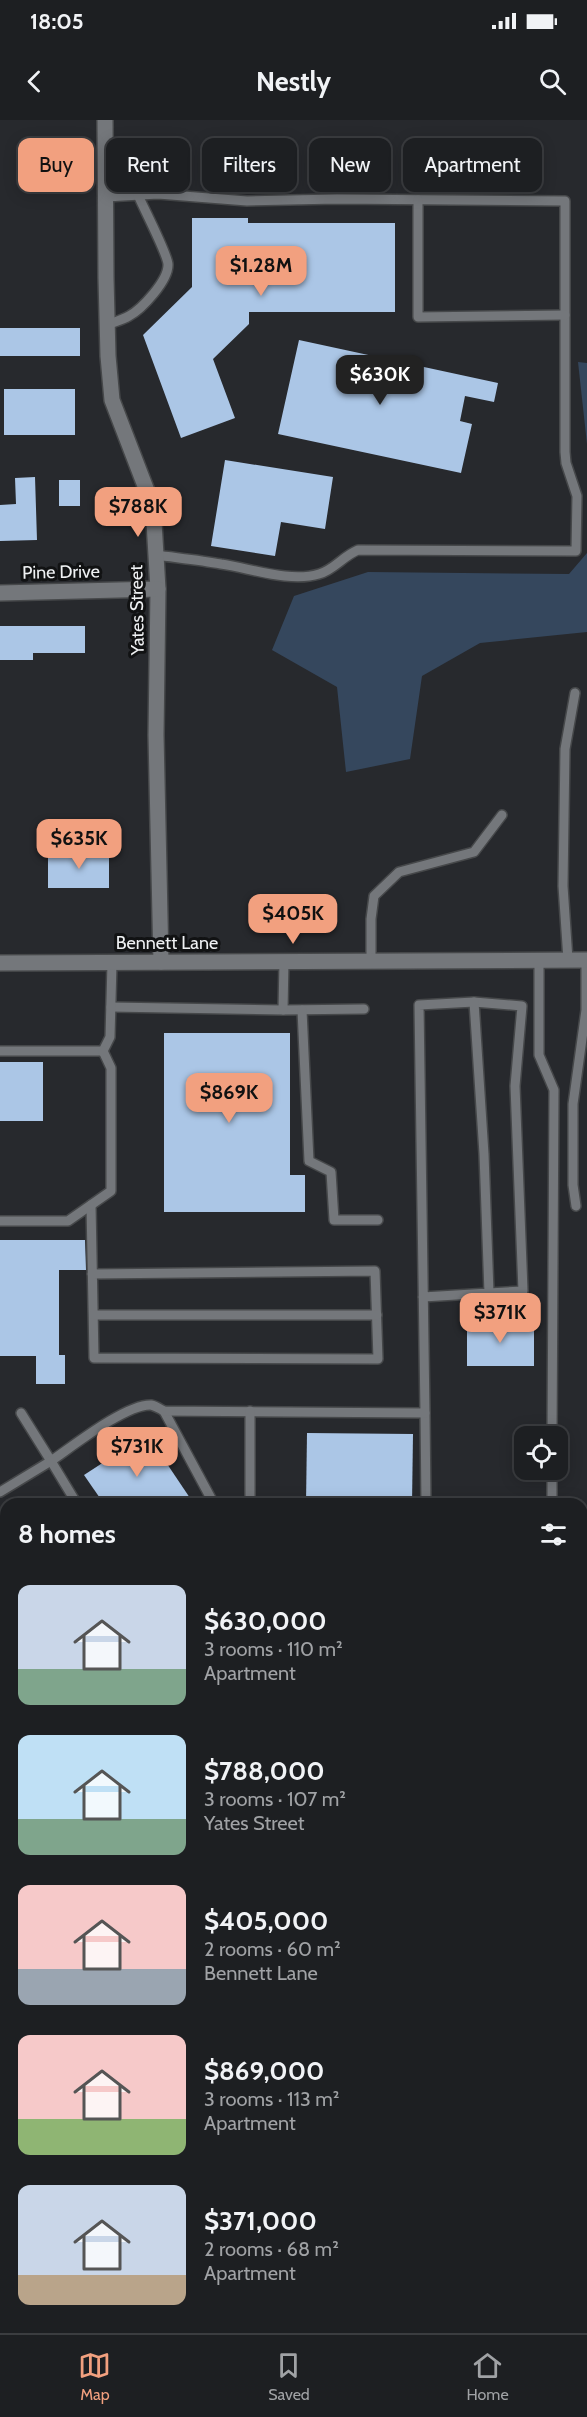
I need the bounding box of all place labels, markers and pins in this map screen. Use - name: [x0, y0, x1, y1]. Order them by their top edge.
- pin: $1.28M: [212, 246, 310, 297]
- pin: $630K: [338, 355, 422, 406]
- pin: $788K: [96, 487, 180, 538]
- pin: $635K: [37, 819, 121, 870]
- pin: $405K: [251, 894, 335, 945]
- pin: $869K: [187, 1073, 271, 1124]
- pin: $371K: [458, 1293, 542, 1344]
- pin: $731K: [95, 1427, 179, 1478]

